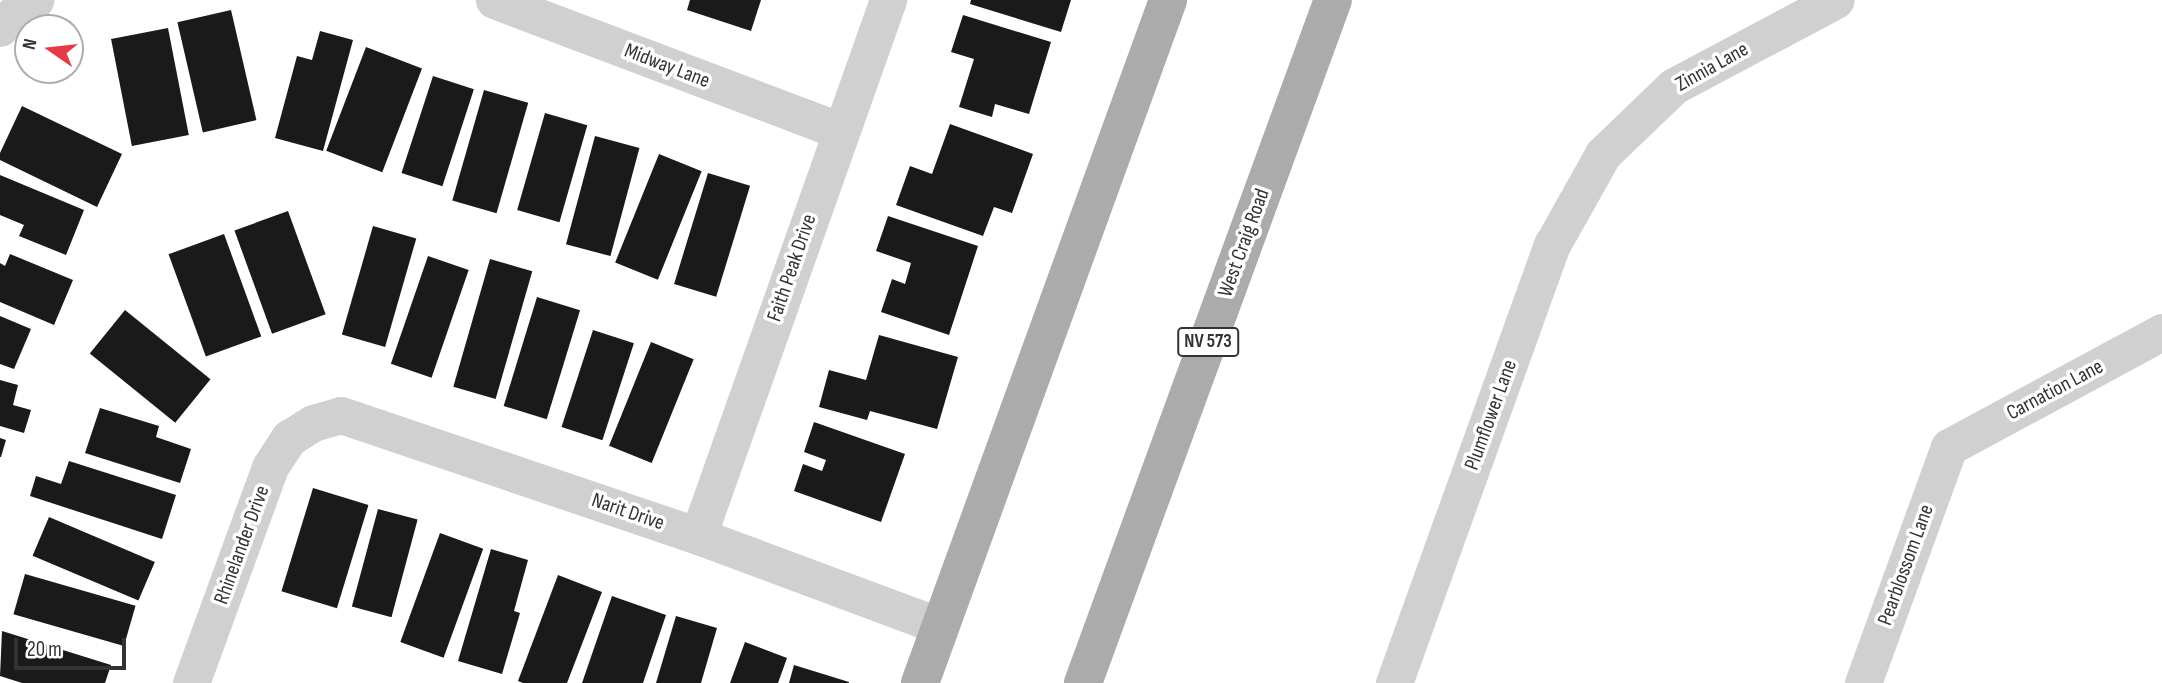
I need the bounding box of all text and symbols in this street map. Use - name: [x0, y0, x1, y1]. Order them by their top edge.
- north arrow: [14, 14, 84, 84]
- text: N: [18, 37, 42, 52]
- street label: Zinnia Lane: [1671, 37, 1753, 97]
- street label: Midway Lane: [621, 38, 713, 94]
- street label: West Craig Road: [1213, 185, 1275, 301]
- street label: Faith Peak Drive: [762, 211, 822, 325]
- road number: NV 573: [1176, 326, 1240, 358]
- street label: Carnation Lane: [2002, 354, 2108, 426]
- street label: Plumflower Lane: [1459, 356, 1523, 474]
- street label: Rhinelander Drive: [209, 482, 275, 608]
- street label: Narit Drive: [588, 488, 668, 536]
- street label: Pearblossom Lane: [1873, 501, 1939, 629]
- scale bar: [18, 624, 130, 668]
- text: 20 m: [27, 637, 62, 662]

